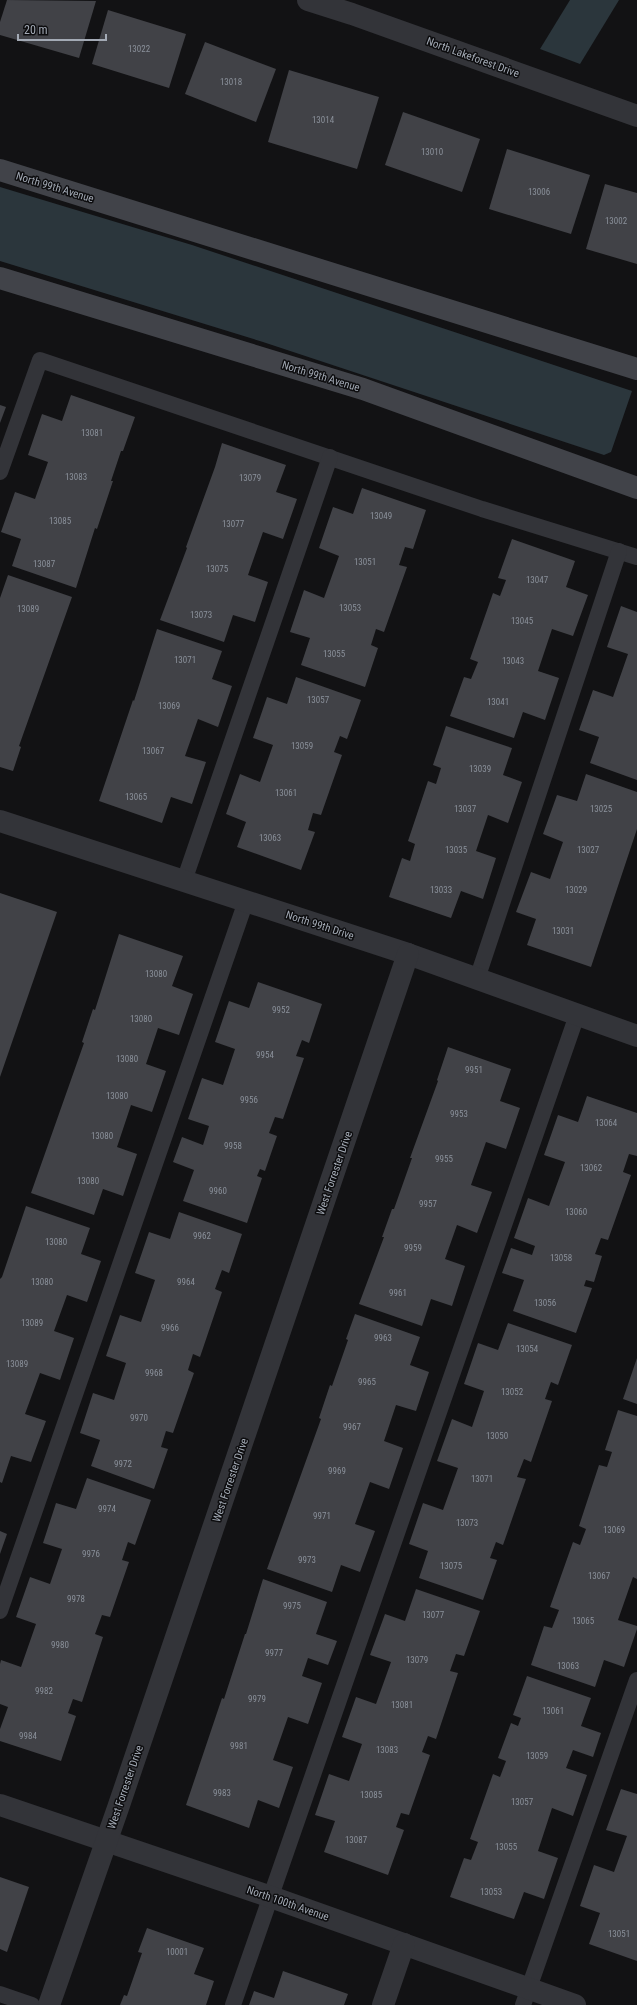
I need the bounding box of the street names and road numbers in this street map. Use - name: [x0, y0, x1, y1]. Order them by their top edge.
- street label: North Lakeforest Drive: [425, 35, 521, 80]
- street label: North 99th Avenue: [14, 169, 95, 205]
- street label: North 99th Avenue: [280, 358, 361, 394]
- street label: North 99th Drive: [284, 908, 356, 943]
- street label: West Forrester Drive: [314, 1130, 355, 1217]
- street label: West Forrester Drive: [210, 1437, 251, 1524]
- street label: West Forrester Drive: [105, 1744, 146, 1831]
- street label: North 100th Avenue: [245, 1883, 331, 1924]

